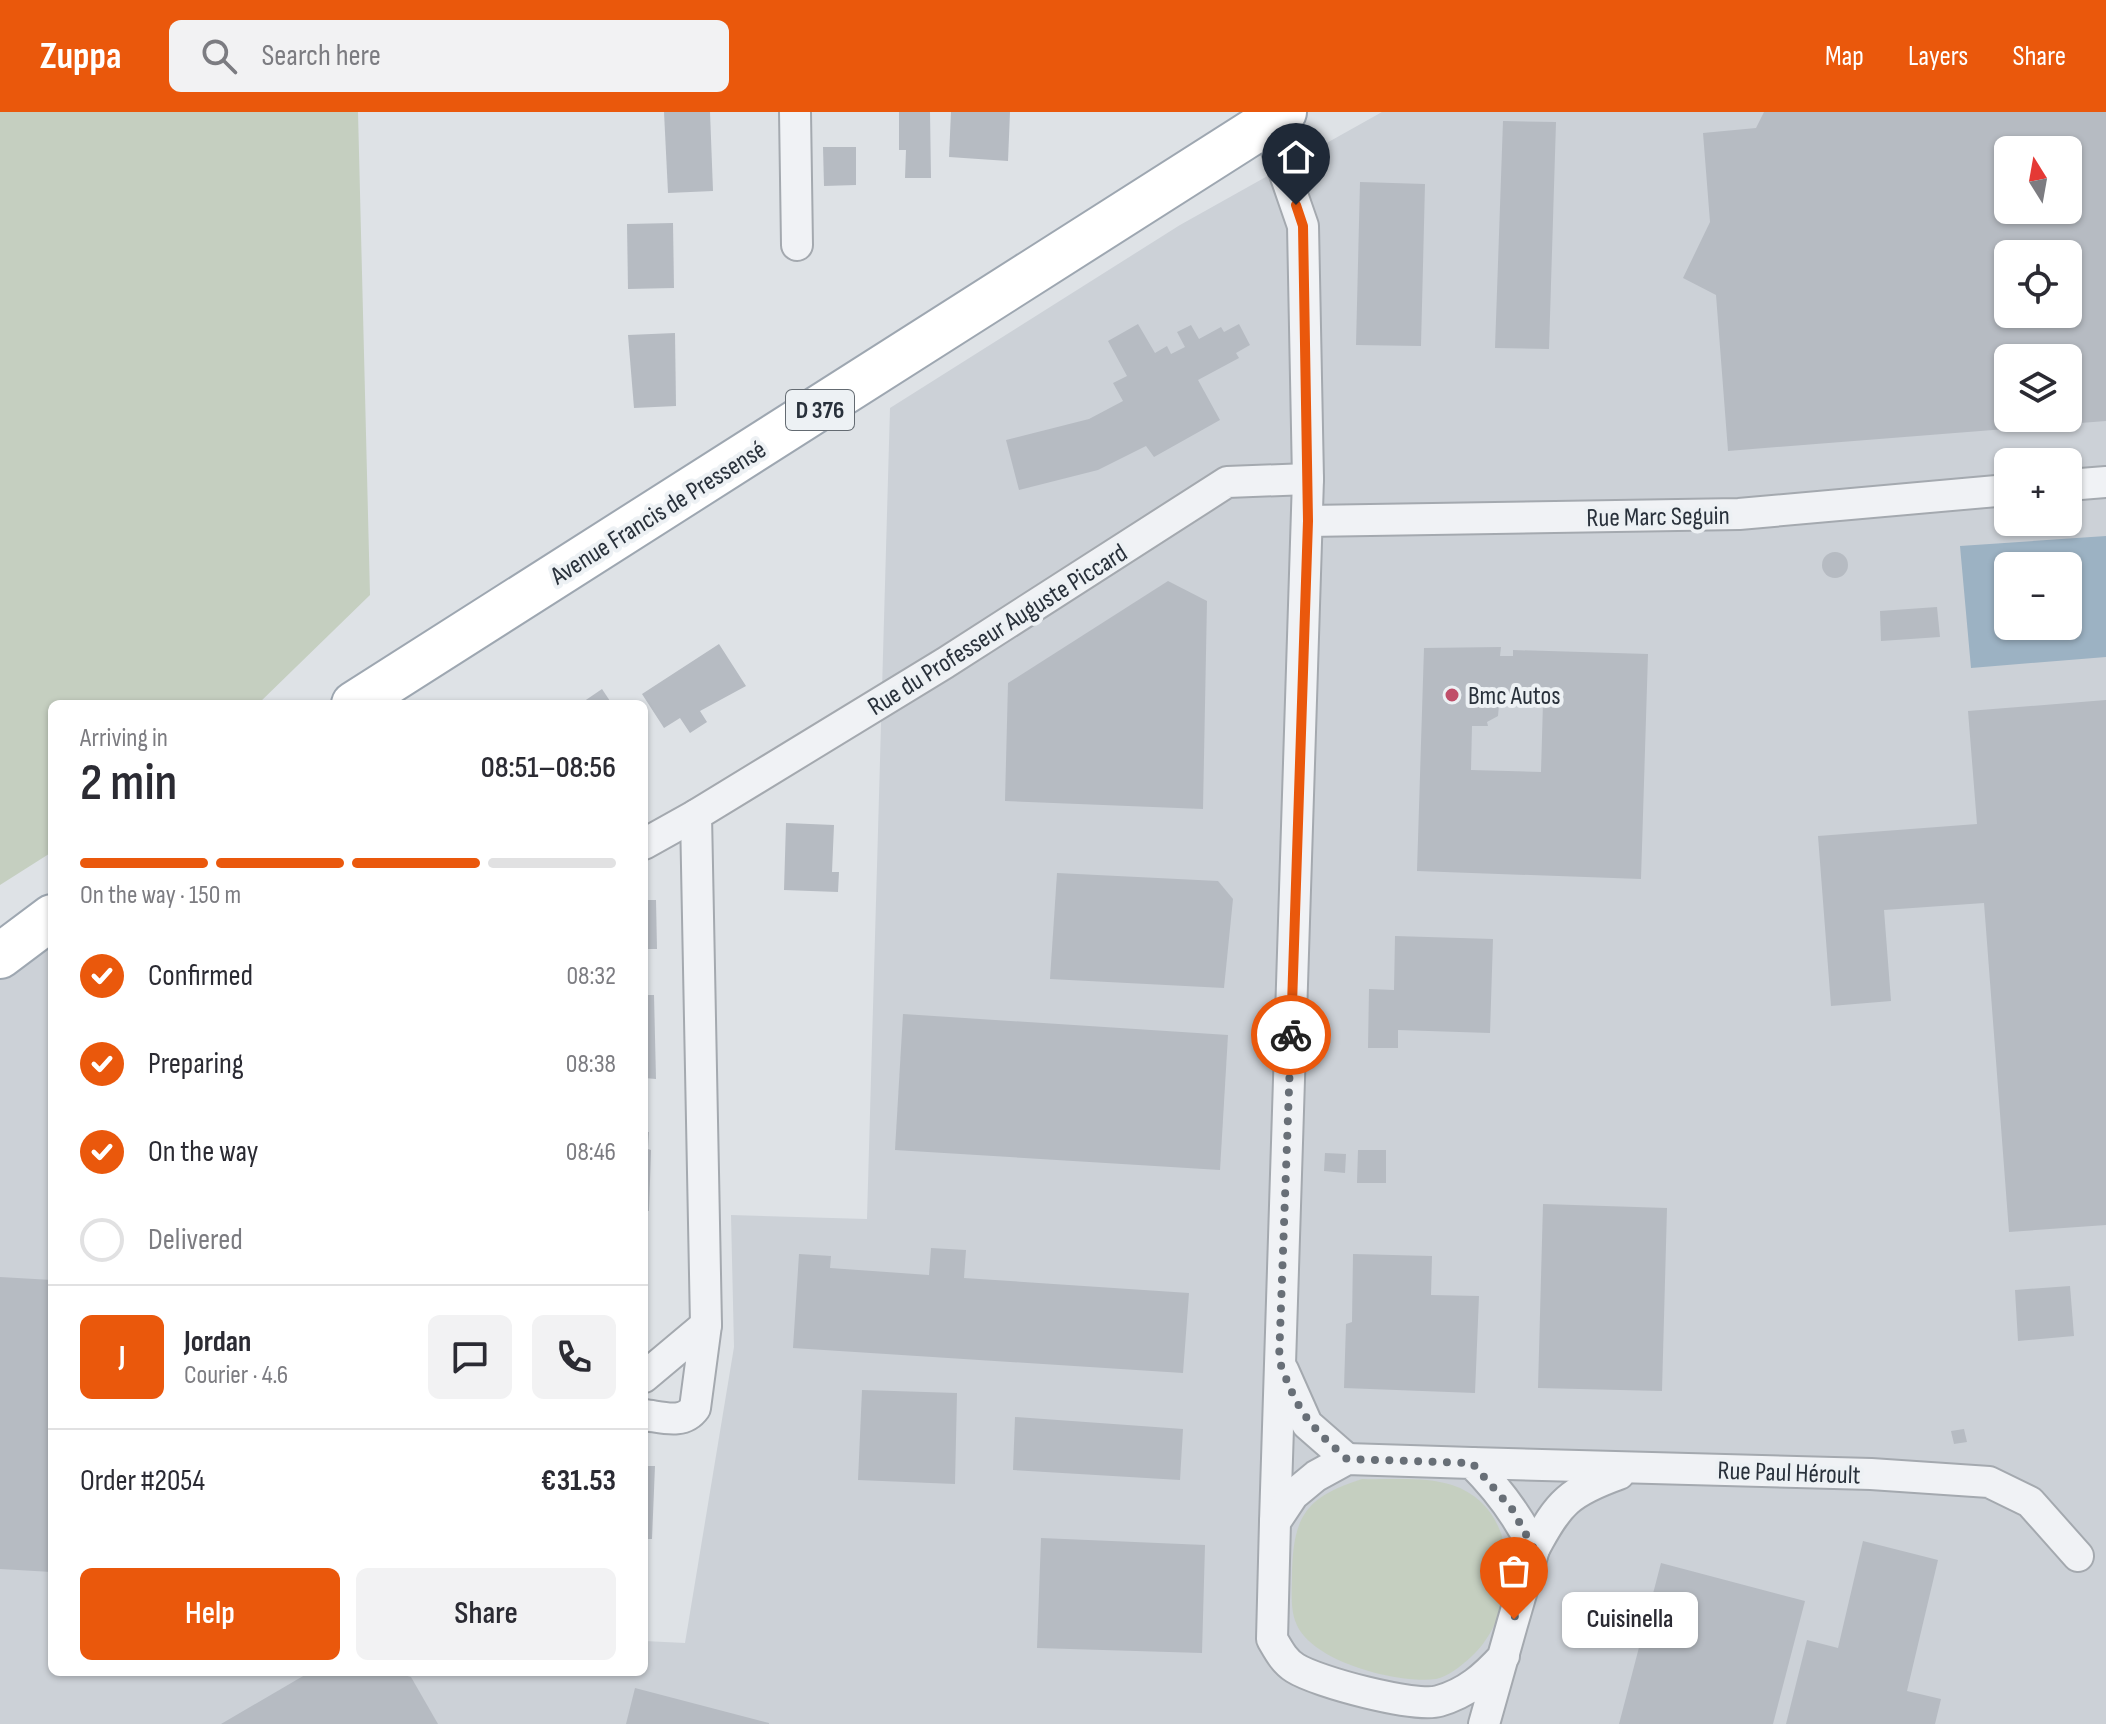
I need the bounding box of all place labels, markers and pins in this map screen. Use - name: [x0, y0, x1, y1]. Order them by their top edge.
- pin: [1262, 123, 1330, 205]
- place label: Bmc Autos: [1468, 681, 1561, 712]
- marker: Bmc Autos: [1443, 686, 1461, 704]
- pin: [1480, 1537, 1548, 1619]
- callout: Cuisinella: [1562, 1591, 1698, 1647]

